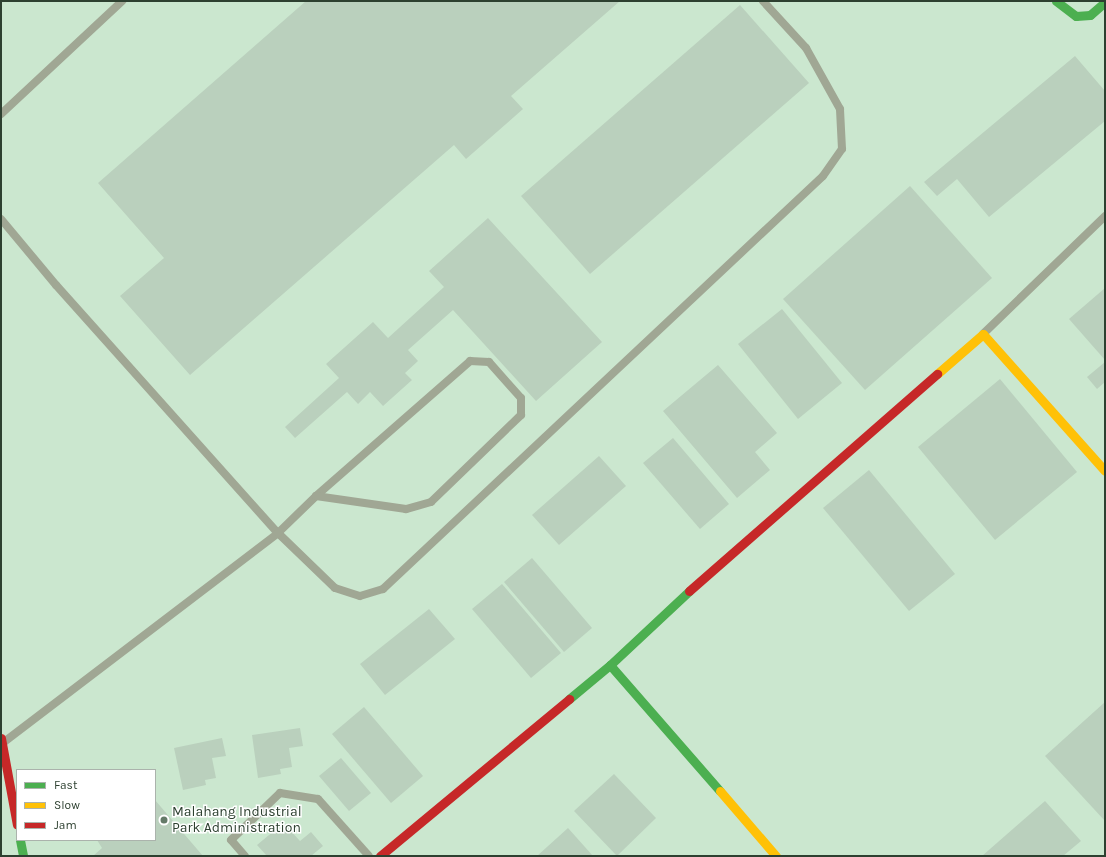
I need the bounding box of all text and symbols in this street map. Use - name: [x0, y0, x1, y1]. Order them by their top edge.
- legend: [16, 769, 156, 841]
- text: Fast: [54, 778, 77, 792]
- text: Slow: [54, 798, 80, 812]
- place label: Malahang Industrial Park Administration: [172, 804, 302, 836]
- marker: Malahang Industrial Park Administration: [159, 815, 169, 825]
- text: Jam: [54, 818, 77, 832]

